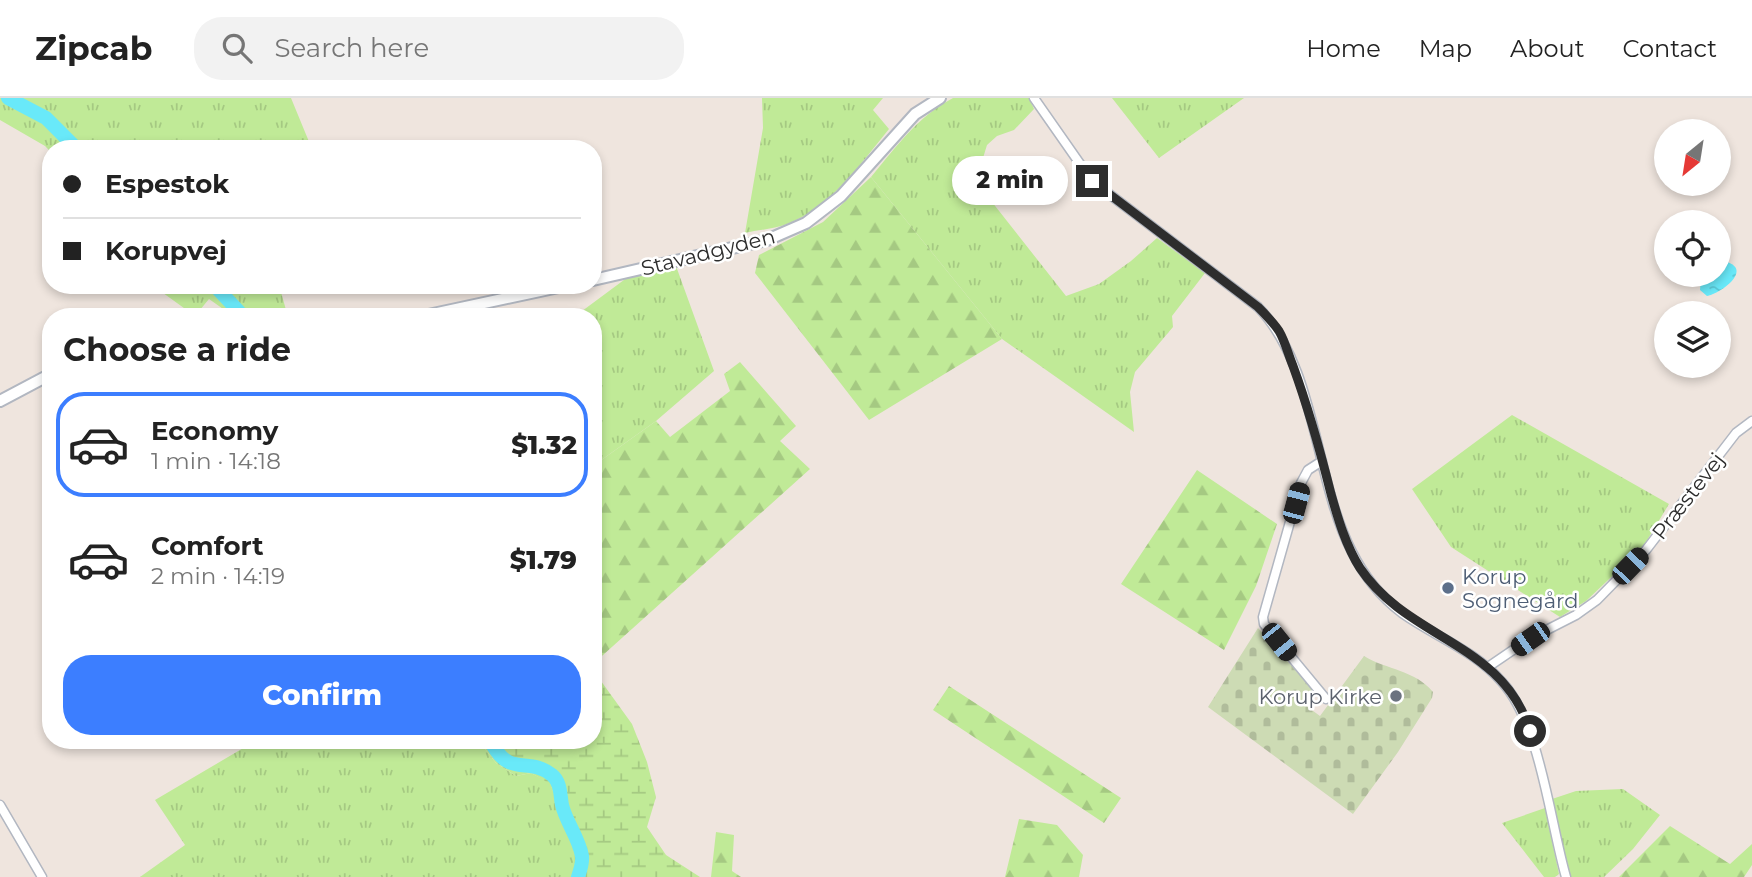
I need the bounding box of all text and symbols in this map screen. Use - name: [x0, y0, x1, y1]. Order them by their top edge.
- search box: [194, 17, 684, 80]
- text: Zipcab: [35, 28, 152, 68]
- icon: search: [218, 29, 256, 67]
- text: Search here: [274, 32, 429, 64]
- text: Home: [1306, 34, 1381, 63]
- text: Map: [1419, 34, 1472, 63]
- text: About: [1510, 34, 1584, 63]
- text: Contact: [1622, 34, 1717, 63]
- north arrow: [1654, 119, 1731, 196]
- map controls: [1654, 119, 1731, 378]
- callout: 2 min: [952, 156, 1068, 206]
- route end: [1076, 165, 1108, 197]
- text: 2 min: [976, 166, 1044, 194]
- text: Espestok: [105, 168, 229, 200]
- button: locate: [1654, 210, 1731, 287]
- street label: Stavadgyden: [638, 223, 778, 281]
- text: Korupvej: [105, 235, 227, 267]
- button: layers: [1654, 301, 1731, 378]
- text: Choose a ride: [63, 330, 291, 369]
- icon: car: [67, 413, 130, 476]
- text: Economy: [151, 415, 278, 447]
- text: $1.32: [511, 429, 577, 461]
- text: 1 min · 14:18: [151, 447, 281, 475]
- street label: Præstevej: [1646, 448, 1730, 544]
- car: [1281, 480, 1312, 526]
- icon: car: [67, 528, 130, 591]
- text: Comfort: [151, 530, 263, 562]
- text: $1.79: [510, 544, 577, 576]
- car: [1608, 544, 1653, 588]
- text: 2 min · 14:19: [151, 562, 285, 590]
- place label: Korup Sognegård: [1462, 564, 1579, 613]
- marker: Korup Sognegård: [1440, 580, 1456, 596]
- car: [1507, 618, 1554, 660]
- car: [1258, 619, 1301, 665]
- button: Confirm: [63, 655, 581, 735]
- place label: Korup Kirke: [1258, 684, 1382, 709]
- marker: Korup Kirke: [1388, 688, 1404, 704]
- route start: [1514, 715, 1546, 747]

